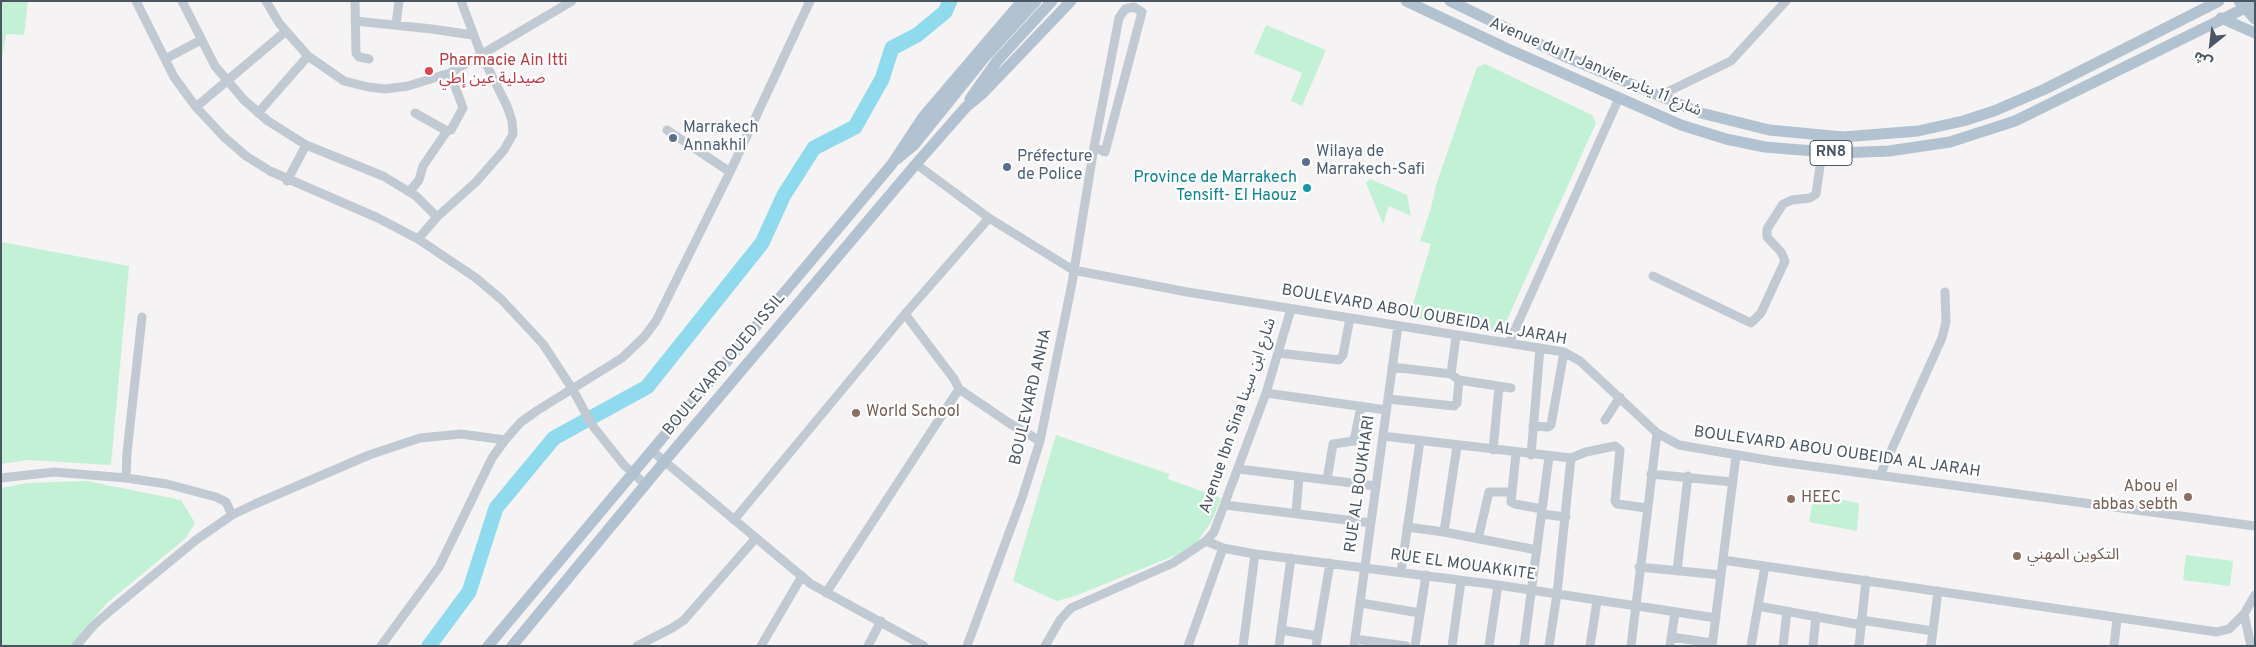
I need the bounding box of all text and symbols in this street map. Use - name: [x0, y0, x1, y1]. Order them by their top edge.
- street label: Avenue du 11 Janvier شارع 11 يناير: [1486, 14, 1704, 122]
- north arrow: [2186, 20, 2236, 70]
- text: ش: [2191, 46, 2216, 71]
- place label: Pharmacie Ain Itti صيدلية عين إطي: [439, 52, 567, 90]
- marker: Pharmacie Ain Itti صيدلية عين إطي: [423, 65, 435, 77]
- place label: Marrakech Annakhil: [683, 119, 758, 157]
- marker: Marrakech Annakhil: [667, 132, 679, 144]
- road number: RN8: [1810, 140, 1852, 166]
- place label: Wilaya de Marrakech-Safi: [1316, 143, 1425, 181]
- place label: Préfecture de Police: [1017, 148, 1092, 186]
- marker: Wilaya de Marrakech-Safi: [1300, 156, 1312, 168]
- marker: Préfecture de Police: [1001, 161, 1013, 173]
- place label: Province de Marrakech Tensift- El Haouz: [1133, 169, 1297, 207]
- marker: Province de Marrakech Tensift- El Haouz: [1301, 182, 1313, 194]
- street label: BOULEVARD ABOU OUBEIDA AL JARAH: [1280, 281, 1568, 351]
- street label: BOULEVARD OUED ISSIL: [660, 290, 790, 440]
- street label: Avenue Ibn Sina شارع ابن سينا: [1196, 316, 1282, 516]
- street label: BOULEVARD ANHA: [1007, 327, 1057, 467]
- place label: World School: [866, 403, 960, 423]
- marker: World School: [850, 407, 862, 419]
- street label: RUE AL BOUKHARI: [1342, 414, 1380, 554]
- street label: BOULEVARD ABOU OUBEIDA AL JARAH: [1692, 423, 1982, 483]
- place label: Abou el abbas sebth: [2092, 478, 2178, 516]
- place label: HEEC: [1801, 489, 1841, 509]
- marker: Abou el abbas sebth: [2182, 491, 2194, 503]
- marker: HEEC: [1785, 493, 1797, 505]
- street label: RUE EL MOUAKKITE: [1389, 546, 1537, 586]
- place label: التكوين المهني: [2027, 546, 2119, 566]
- marker: التكوين المهني: [2011, 550, 2023, 562]

